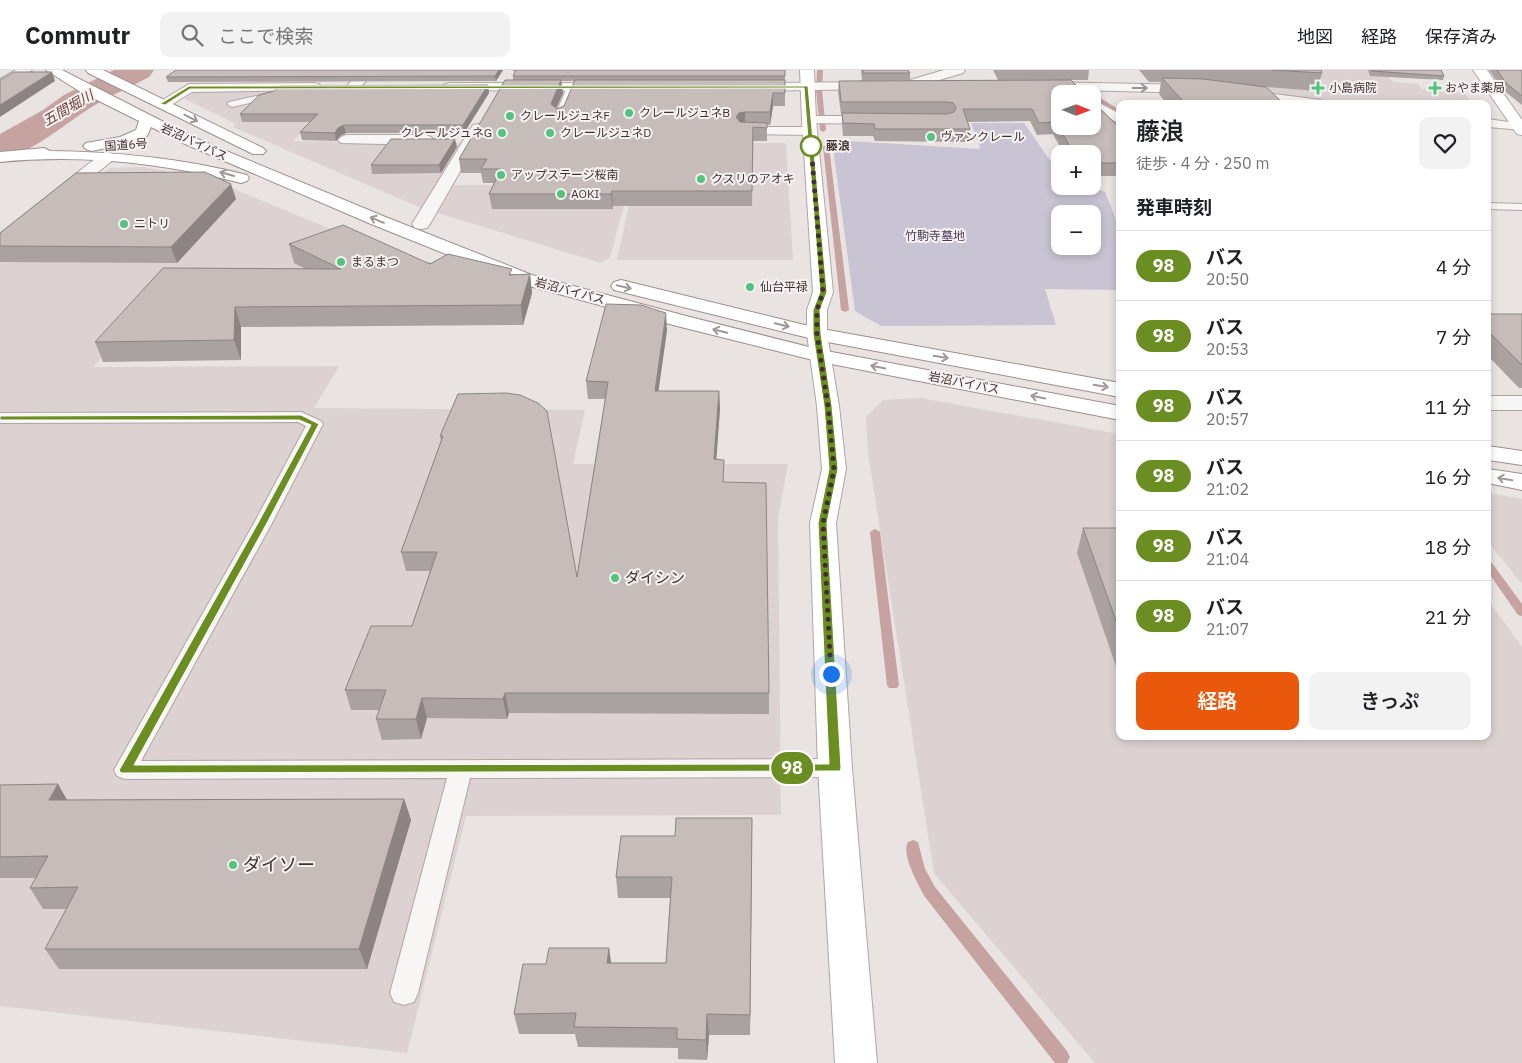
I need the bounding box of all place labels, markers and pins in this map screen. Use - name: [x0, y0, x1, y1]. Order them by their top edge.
- place label: 小島病院: [1329, 80, 1377, 95]
- place label: おやま薬局: [1445, 80, 1505, 95]
- marker: 小島病院: [1311, 81, 1325, 95]
- marker: おやま薬局: [1429, 82, 1441, 94]
- place label: クレールジュネB: [639, 105, 730, 120]
- marker: クレールジュネB: [623, 107, 635, 119]
- place label: クレールジュネF: [520, 108, 610, 123]
- marker: クレールジュネF: [504, 110, 516, 122]
- place label: クレールジュネG: [400, 125, 492, 140]
- place label: クレールジュネD: [560, 125, 651, 140]
- marker: クレールジュネG: [496, 127, 508, 139]
- marker: クレールジュネD: [544, 127, 556, 139]
- place label: ヴァンクレール: [941, 129, 1025, 144]
- marker: ヴァンクレール: [925, 131, 937, 143]
- marker: 藤浪: [800, 135, 822, 157]
- place label: 藤浪: [826, 138, 850, 153]
- place label: アップステージ桜南: [511, 167, 619, 182]
- marker: アップステージ桜南: [495, 169, 507, 181]
- place label: クスリのアオキ: [711, 171, 795, 186]
- marker: クスリのアオキ: [695, 173, 707, 185]
- place label: AOKI: [571, 186, 600, 201]
- marker: AOKI: [555, 188, 567, 200]
- place label: ニトリ: [134, 216, 170, 231]
- marker: ニトリ: [118, 218, 130, 230]
- place label: まるまつ: [351, 254, 399, 269]
- marker: まるまつ: [335, 256, 347, 268]
- place label: 仙台平禄: [760, 279, 808, 294]
- marker: 仙台平禄: [744, 281, 756, 293]
- place label: ダイシン: [625, 568, 685, 587]
- marker: ダイシン: [609, 572, 621, 584]
- place label: ダイソー: [243, 853, 315, 876]
- marker: ダイソー: [227, 859, 239, 871]

